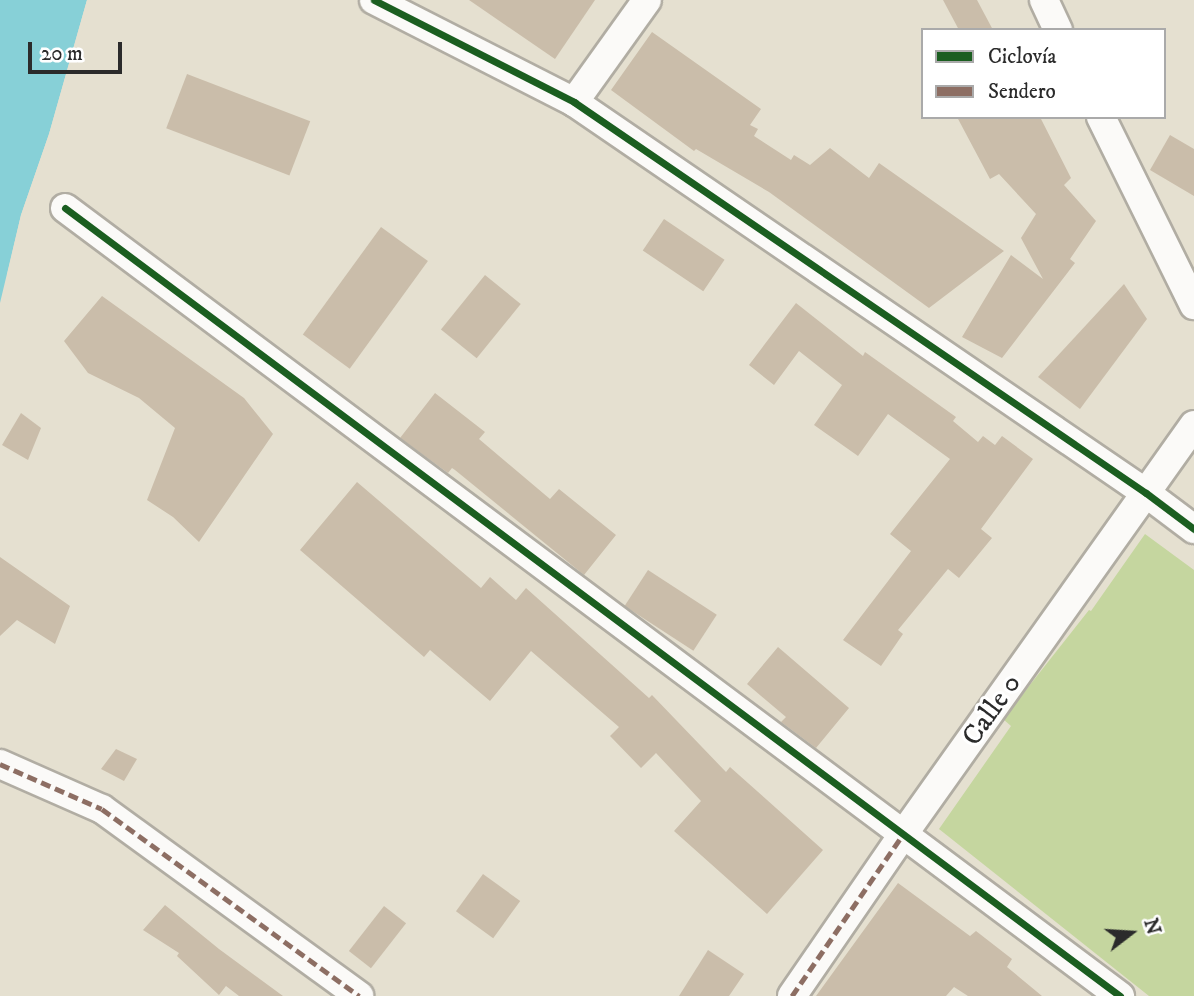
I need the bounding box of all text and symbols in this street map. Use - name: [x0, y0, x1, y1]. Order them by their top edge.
- scale bar: [32, 28, 126, 72]
- legend: [921, 28, 1166, 119]
- text: 20 m: [41, 41, 83, 67]
- text: Ciclovía: [988, 44, 1056, 70]
- text: Sendero: [988, 79, 1056, 105]
- street label: Calle 0: [955, 668, 1029, 752]
- north arrow: [1096, 898, 1166, 968]
- text: N: [1138, 916, 1165, 938]

